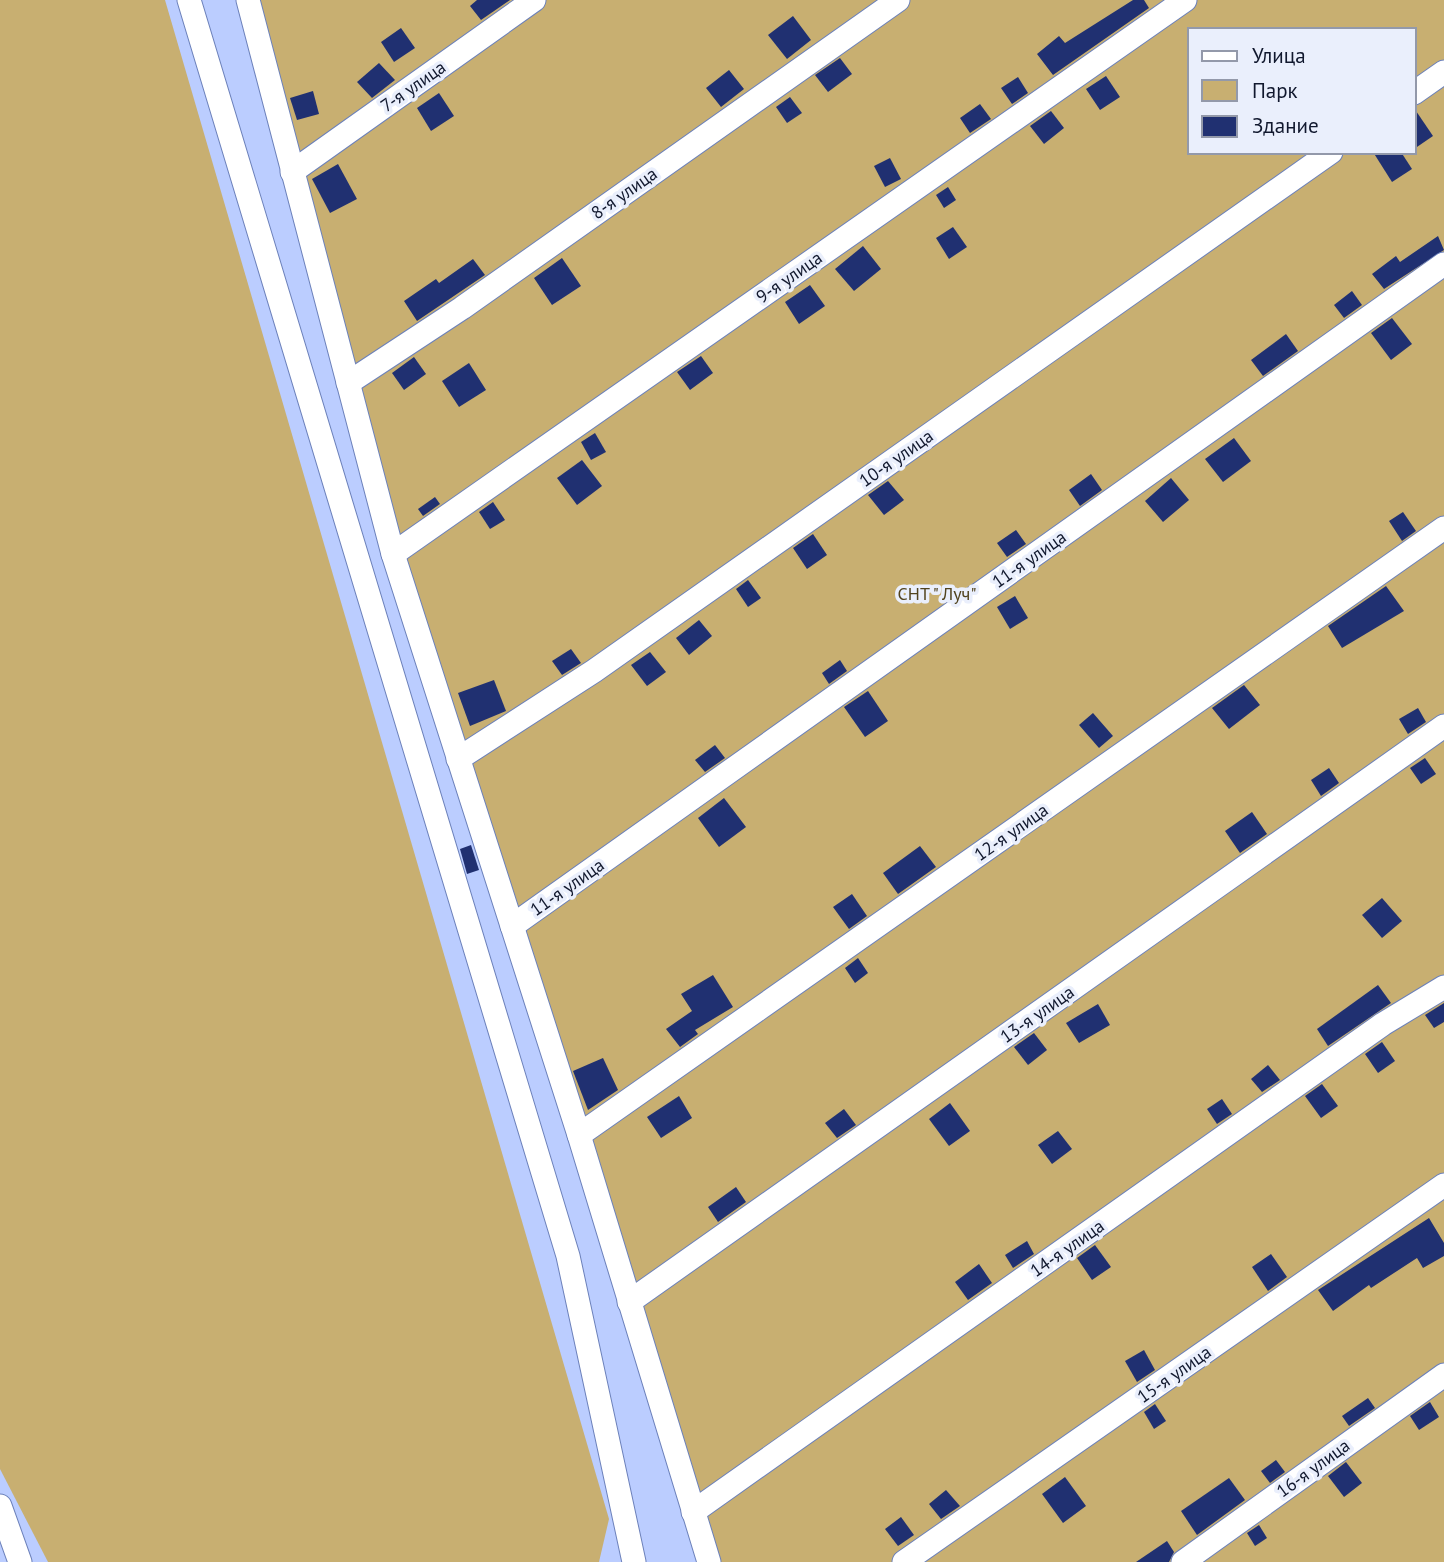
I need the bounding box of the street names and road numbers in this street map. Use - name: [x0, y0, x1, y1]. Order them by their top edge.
- street label: 7-я улица: [376, 55, 450, 117]
- street label: 8-я улица: [586, 162, 662, 224]
- street label: 9-я улица: [751, 246, 827, 308]
- street label: 10-я улица: [854, 424, 938, 492]
- street label: 11-я улица: [987, 525, 1071, 593]
- street label: 12-я улица: [969, 798, 1053, 866]
- street label: 11-я улица: [525, 853, 609, 921]
- street label: 13-я улица: [995, 980, 1079, 1048]
- street label: 14-я улица: [1025, 1214, 1109, 1282]
- street label: 15-я улица: [1132, 1340, 1216, 1408]
- street label: 16-я улица: [1272, 1434, 1354, 1502]

